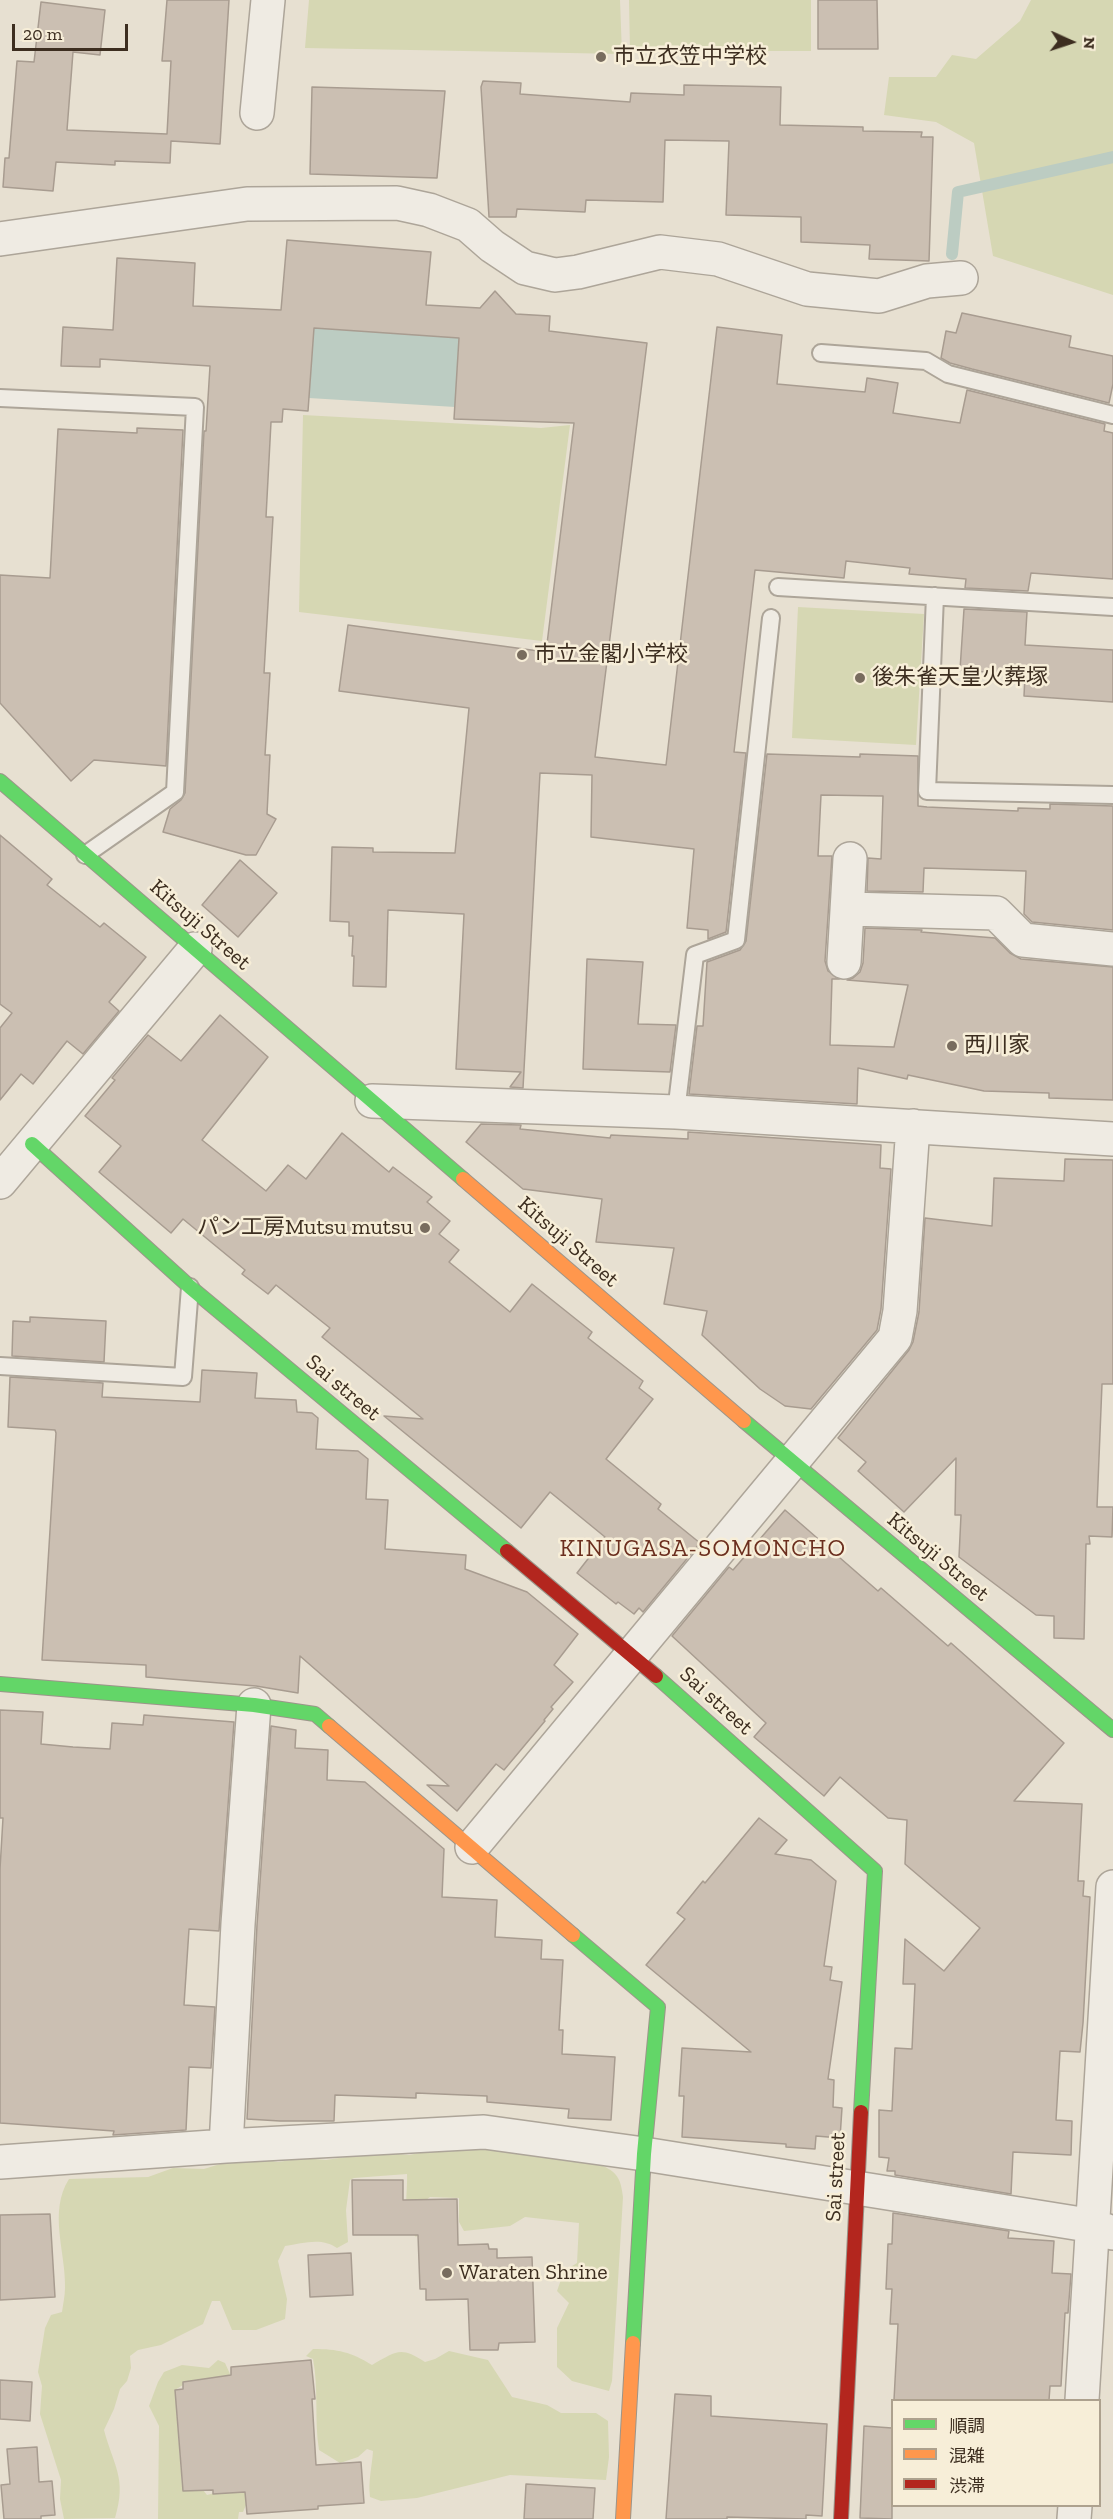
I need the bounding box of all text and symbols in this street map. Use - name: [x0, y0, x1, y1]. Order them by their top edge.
- scale bar: [15, 12, 130, 50]
- north arrow: [1041, 12, 1101, 72]
- text: 20 m: [23, 23, 62, 45]
- text: N: [1080, 36, 1099, 50]
- place label: 市立衣笠中学校: [613, 44, 767, 70]
- marker: 市立衣笠中学校: [594, 50, 608, 64]
- place label: 市立金閣小学校: [534, 642, 688, 668]
- marker: 市立金閣小学校: [515, 648, 529, 662]
- place label: 後朱雀天皇火葬塚: [872, 665, 1048, 691]
- marker: 後朱雀天皇火葬塚: [853, 671, 867, 685]
- street label: Kitsuji Street: [144, 874, 256, 976]
- place label: 西川家: [964, 1033, 1030, 1059]
- marker: 西川家: [945, 1039, 959, 1053]
- street label: Kitsuji Street: [512, 1191, 624, 1293]
- place label: パン工房Mutsu mutsu: [197, 1215, 413, 1241]
- marker: パン工房Mutsu mutsu: [418, 1221, 432, 1235]
- street label: Sai street: [300, 1349, 386, 1427]
- street label: Kitsuji Street: [882, 1507, 994, 1607]
- district label: KINUGASA-SOMONCHO: [559, 1535, 847, 1563]
- street label: Sai street: [674, 1661, 758, 1741]
- street label: Sai street: [820, 2132, 852, 2222]
- place label: Waraten Shrine: [459, 2260, 608, 2286]
- marker: Waraten Shrine: [440, 2266, 454, 2280]
- legend: [891, 2399, 1101, 2507]
- text: 順調: [949, 2415, 985, 2437]
- text: 混雑: [949, 2445, 985, 2467]
- text: 渋滞: [949, 2475, 985, 2497]

